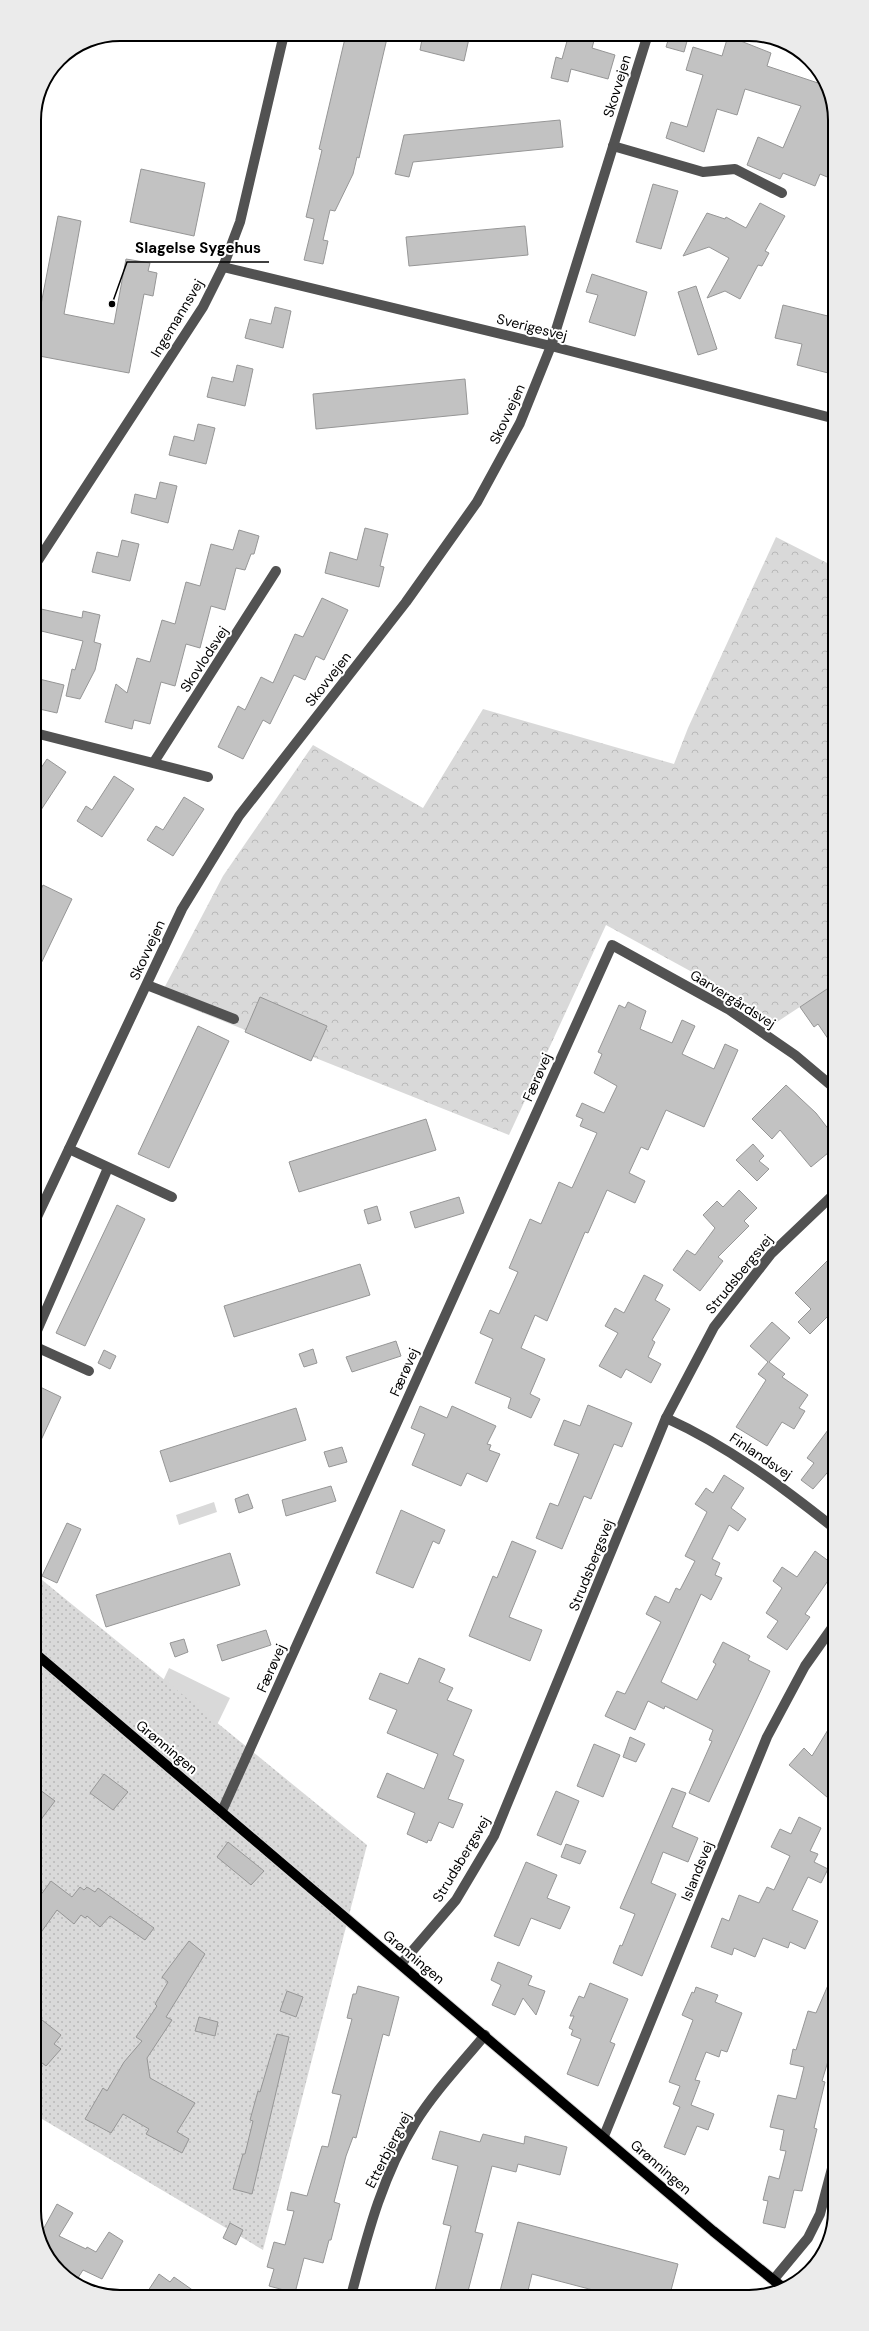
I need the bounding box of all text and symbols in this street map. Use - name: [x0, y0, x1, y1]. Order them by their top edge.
- street label: Skovvejen: [599, 53, 635, 119]
- callout: Slagelse Sygehus: [127, 235, 269, 262]
- text: Slagelse Sygehus: [135, 238, 261, 258]
- street label: Ingemannsvej: [147, 276, 207, 360]
- street label: Sverigesvej: [495, 310, 569, 344]
- street label: Skovvejen: [485, 381, 529, 447]
- street label: Skovlodsvej: [176, 623, 232, 695]
- street label: Skovvejen: [301, 648, 355, 710]
- street label: Skovvejen: [125, 917, 169, 983]
- street label: Garvergårdsvej: [687, 966, 779, 1032]
- street label: Færøvej: [518, 1050, 556, 1104]
- street label: Strudsbergsvej: [701, 1231, 777, 1317]
- street label: Færøvej: [385, 1345, 423, 1399]
- street label: Finlandsvej: [726, 1429, 796, 1483]
- street label: Strudsbergsvej: [564, 1517, 618, 1613]
- street label: Færøvej: [252, 1641, 290, 1695]
- street label: Grønningen: [133, 1716, 201, 1778]
- street label: Strudsbergsvej: [428, 1813, 494, 1905]
- street label: Islandsvej: [677, 1838, 717, 1904]
- street label: Grønningen: [380, 1926, 448, 1988]
- street label: Etterbjergvej: [361, 2109, 415, 2191]
- street label: Grønningen: [627, 2136, 695, 2198]

